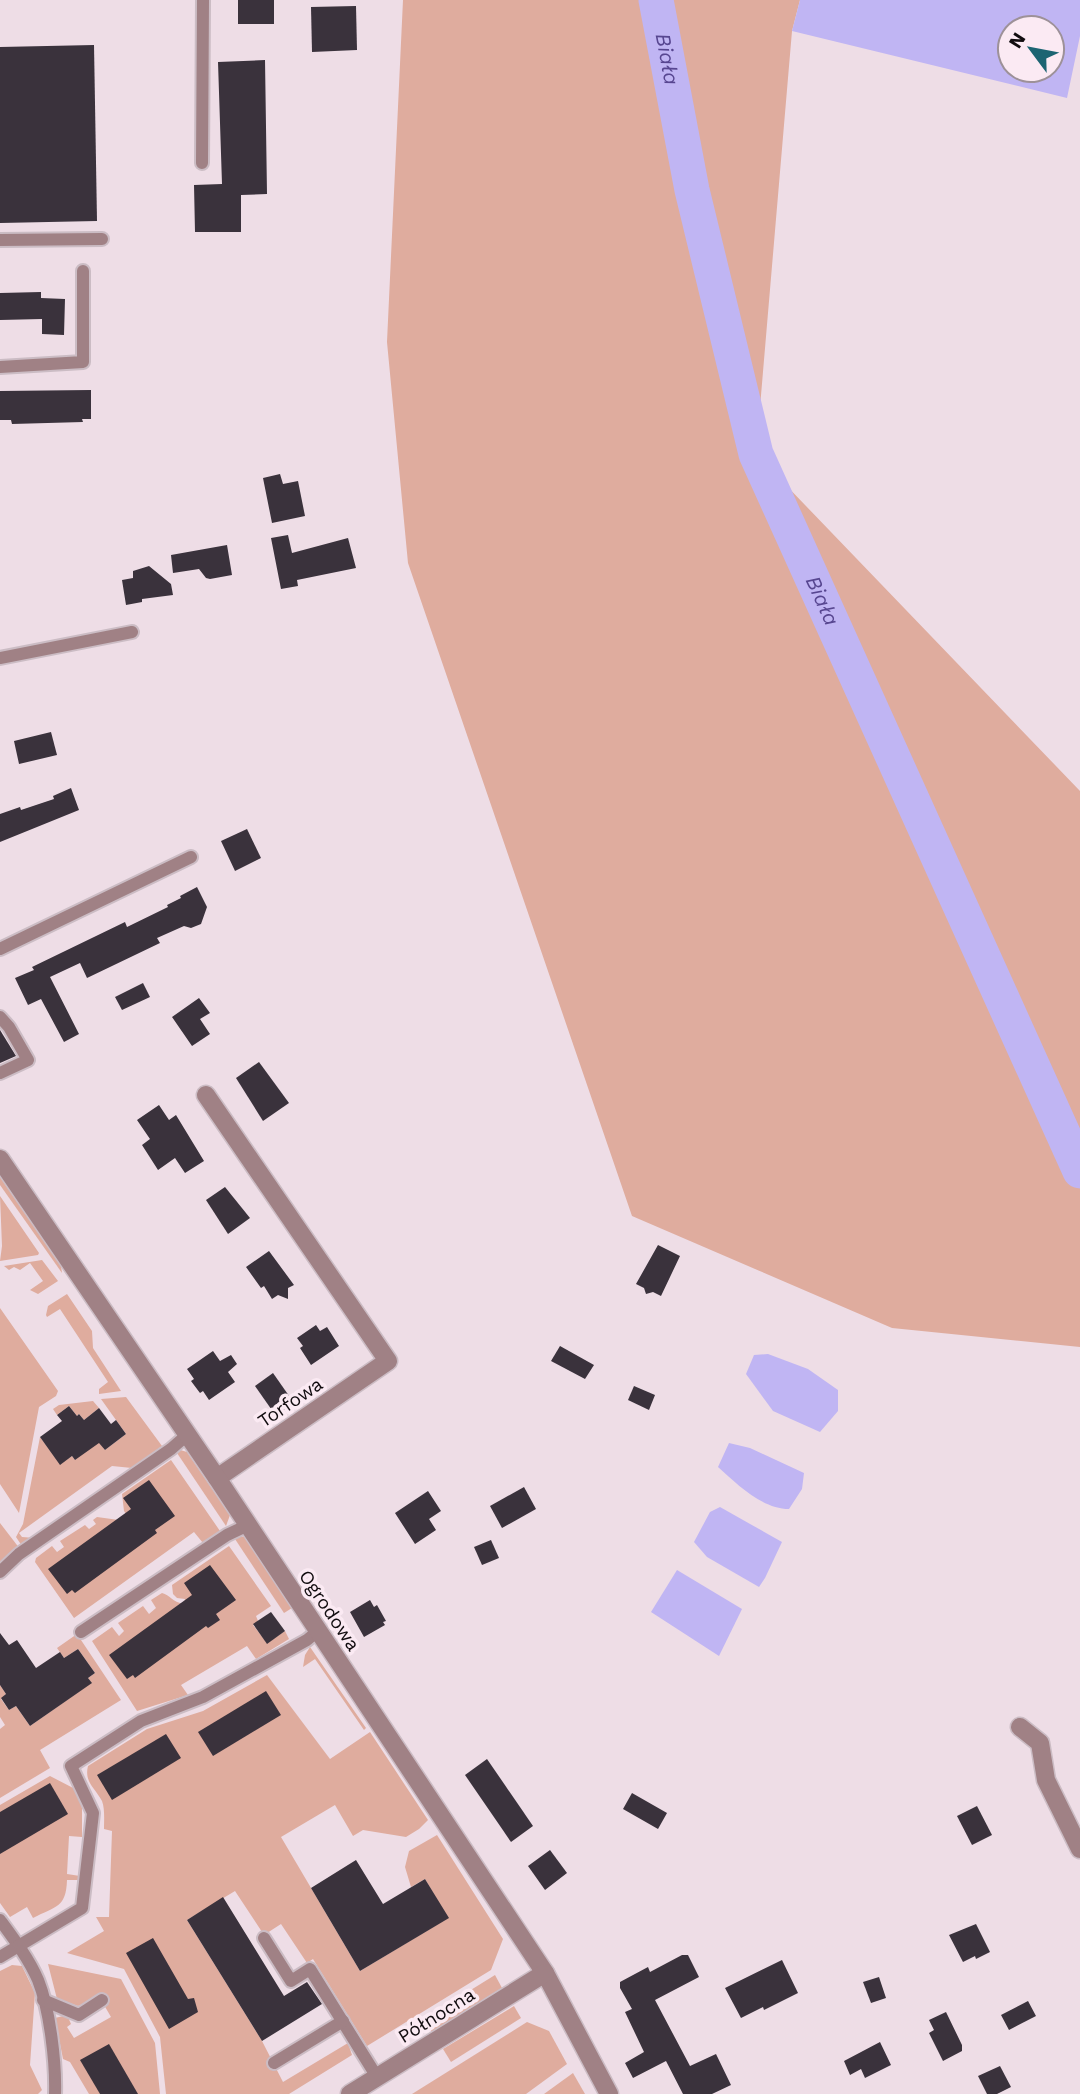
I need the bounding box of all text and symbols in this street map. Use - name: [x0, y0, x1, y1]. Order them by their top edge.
- north arrow: [996, 14, 1066, 84]
- text: N: [1004, 28, 1030, 52]
- water label: Biała: [651, 31, 685, 87]
- water label: Biała: [801, 572, 845, 630]
- street label: Torfowa: [253, 1372, 327, 1432]
- street label: Ogrodowa: [294, 1565, 365, 1655]
- street label: Północna: [394, 1983, 479, 2048]

